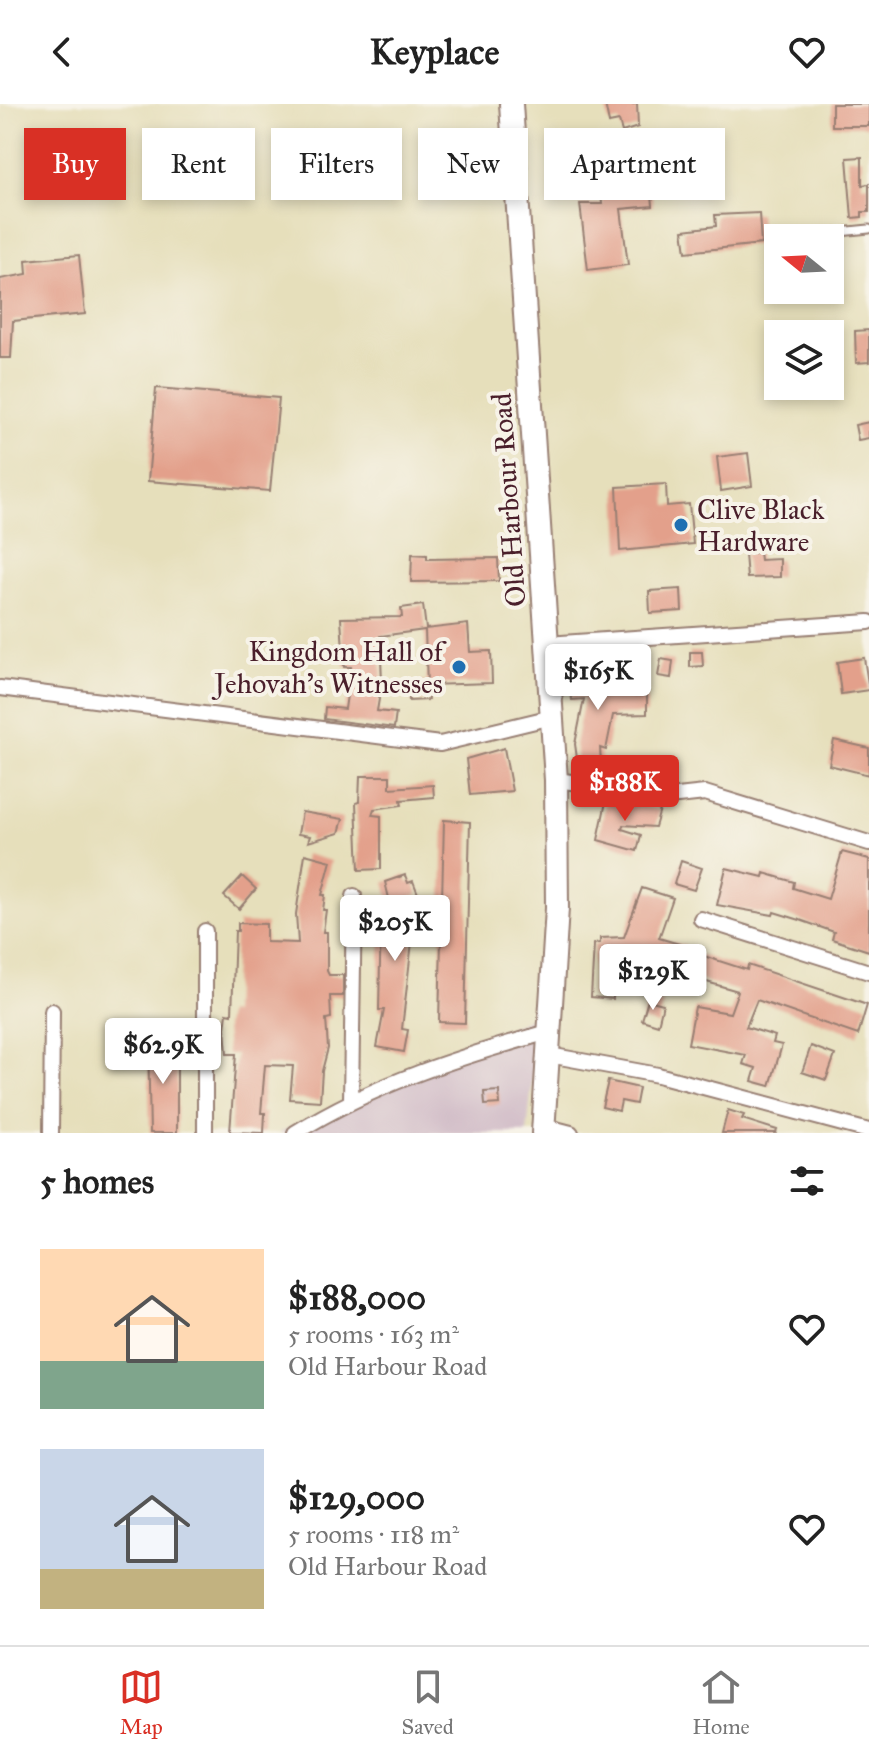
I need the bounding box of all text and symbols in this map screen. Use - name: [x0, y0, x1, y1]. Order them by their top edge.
- icon: back: [40, 30, 84, 74]
- text: Keyplace: [370, 30, 499, 74]
- icon: heart: [785, 30, 829, 74]
- chip: Buy: [24, 128, 126, 200]
- chip: Rent: [142, 128, 255, 200]
- chip: Filters: [271, 128, 402, 200]
- chip: New: [418, 128, 528, 200]
- chip: Apartment: [544, 128, 725, 200]
- north arrow: [764, 224, 844, 304]
- map controls: [764, 224, 844, 400]
- button: layers: [764, 320, 844, 400]
- street label: Old Harbour Road: [484, 392, 533, 608]
- place label: Clive Black Hardware: [697, 492, 825, 559]
- marker: Clive Black Hardware: [672, 516, 690, 534]
- place label: Kingdom Hall of Jehovah's Witnesses: [211, 634, 448, 701]
- pin: $165K: [542, 644, 654, 712]
- text: $165K: [563, 654, 633, 686]
- marker: Kingdom Hall of Jehovah's Witnesses: [450, 658, 468, 676]
- pin: $188K: [569, 755, 681, 823]
- text: $188K: [589, 765, 661, 797]
- pin: $205K: [339, 895, 451, 963]
- text: $205K: [358, 905, 432, 937]
- pin: $129K: [597, 944, 709, 1012]
- text: $129K: [617, 954, 689, 986]
- pin: $62.9K: [98, 1018, 228, 1086]
- text: $62.9K: [123, 1028, 203, 1060]
- icon: filters: [785, 1159, 829, 1203]
- text: 5 homes: [40, 1161, 154, 1202]
- text: $188,000: [288, 1277, 426, 1318]
- icon: home: [104, 1281, 200, 1377]
- icon: heart: [785, 1307, 829, 1351]
- text: 5 rooms · 163 m²: [288, 1318, 459, 1350]
- text: Old Harbour Road: [288, 1350, 487, 1382]
- text: $129,000: [288, 1477, 425, 1518]
- icon: home: [104, 1481, 200, 1577]
- icon: heart: [785, 1507, 829, 1551]
- text: 5 rooms · 118 m²: [288, 1518, 459, 1550]
- text: Old Harbour Road: [288, 1550, 487, 1582]
- tab: Map: [119, 1665, 163, 1740]
- tab: Saved: [402, 1665, 454, 1740]
- tab: Home: [692, 1665, 750, 1740]

